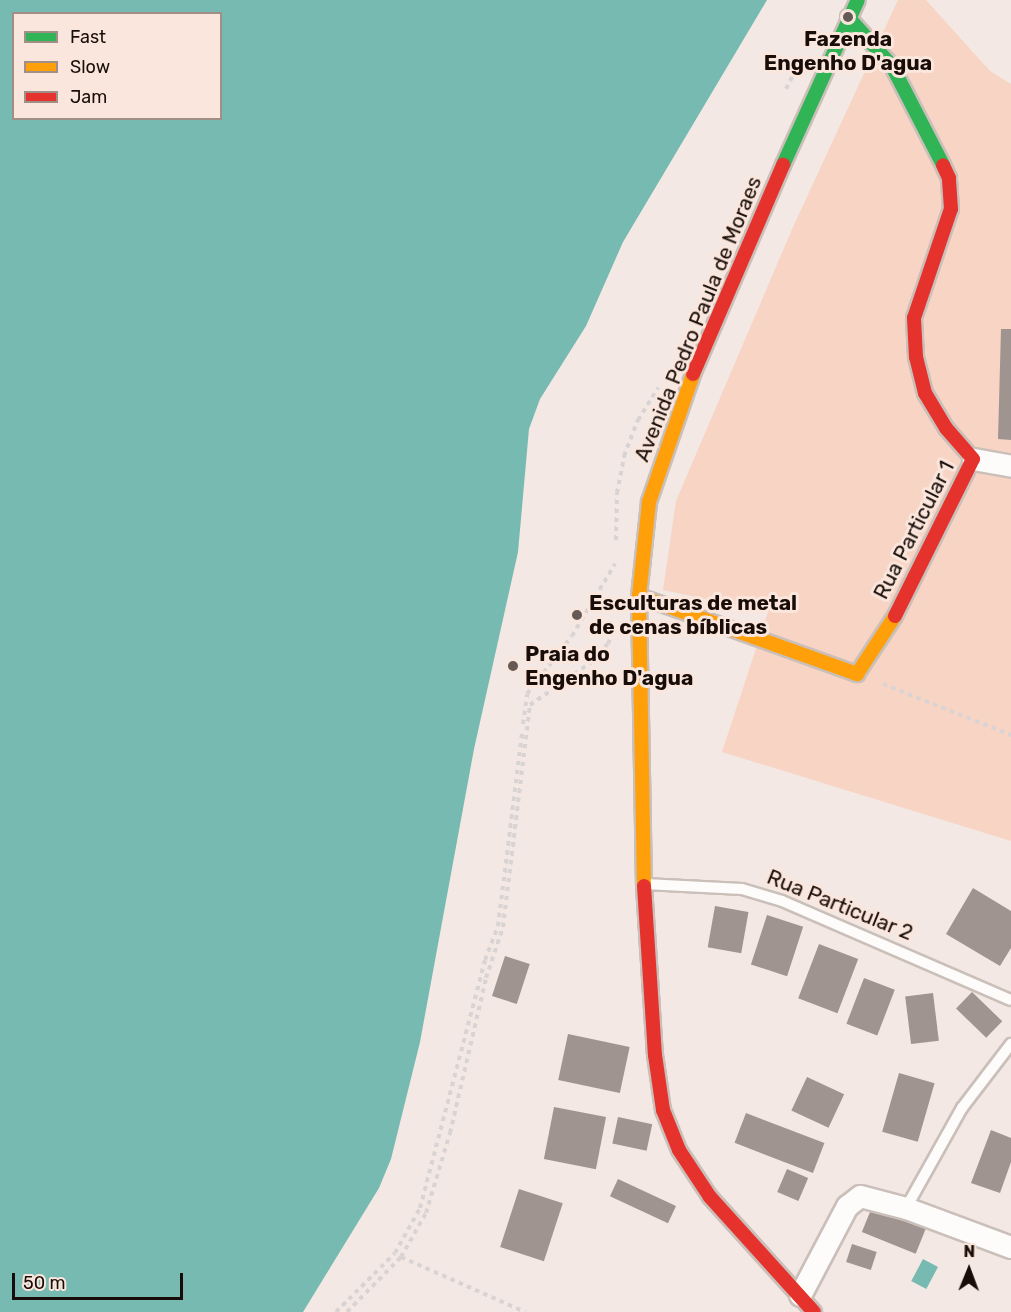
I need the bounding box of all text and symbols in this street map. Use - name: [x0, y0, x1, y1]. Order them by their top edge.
- marker: Fazenda Engenho D'agua: [841, 10, 855, 24]
- legend: [12, 12, 222, 120]
- text: Fast: [70, 26, 106, 48]
- place label: Fazenda Engenho D'agua: [764, 26, 932, 76]
- text: Slow: [70, 56, 110, 78]
- text: Jam: [70, 86, 107, 108]
- street label: Avenida Pedro Paula de Moraes: [629, 173, 767, 465]
- street label: Rua Particular 1: [868, 456, 960, 604]
- place label: Esculturas de metal de cenas bíblicas: [589, 590, 797, 640]
- marker: Esculturas de metal de cenas bíblicas: [570, 608, 584, 622]
- place label: Praia do Engenho D'agua: [525, 641, 693, 691]
- marker: Praia do Engenho D'agua: [506, 659, 520, 673]
- street label: Rua Particular 2: [763, 864, 917, 946]
- north arrow: [939, 1240, 999, 1300]
- text: N: [963, 1242, 975, 1261]
- scale bar: [15, 1261, 186, 1299]
- text: 50 m: [23, 1272, 66, 1294]

